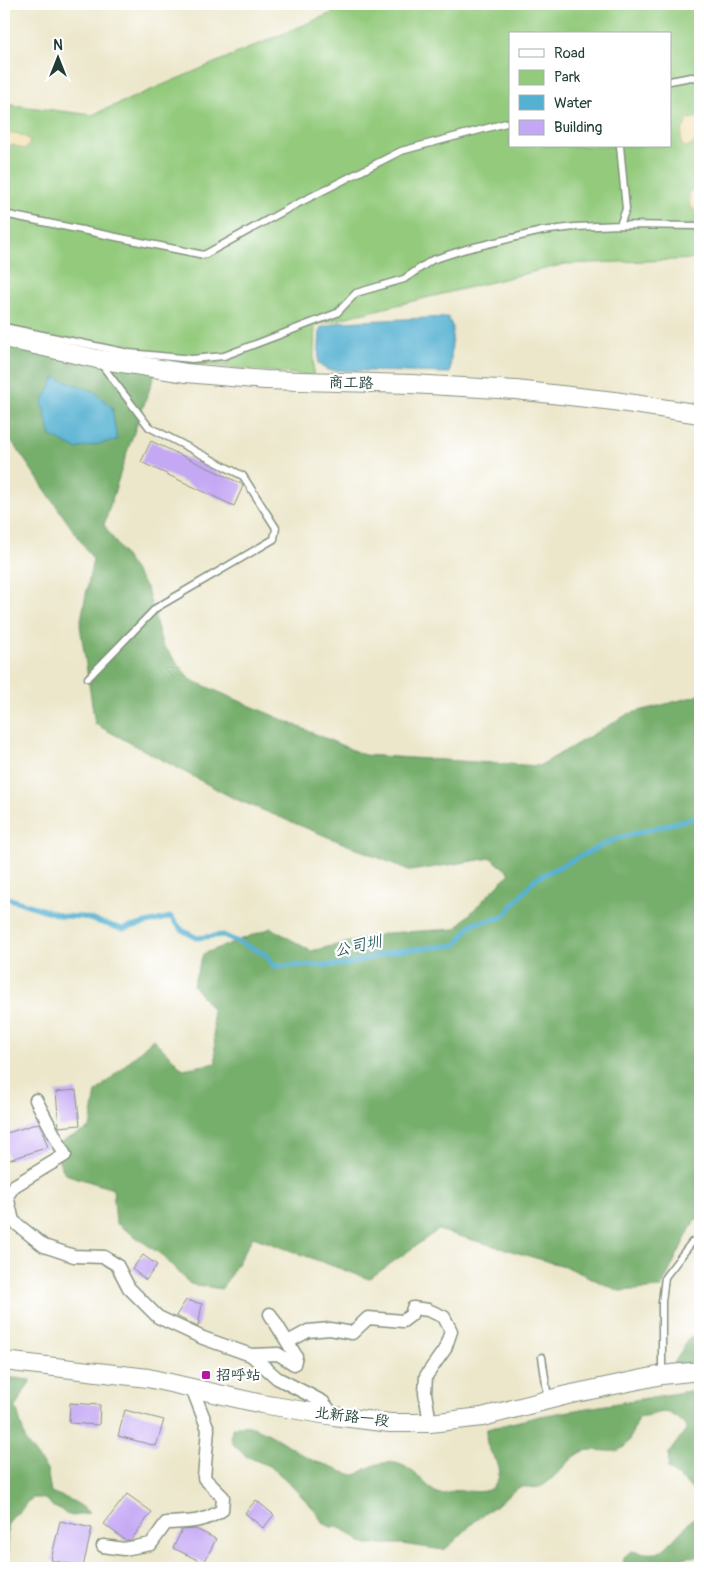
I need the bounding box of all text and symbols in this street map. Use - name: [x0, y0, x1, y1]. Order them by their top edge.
- north arrow: [32, 32, 82, 82]
- legend: [509, 32, 672, 148]
- text: N: [53, 37, 63, 54]
- text: Road: [554, 44, 585, 63]
- text: Park: [554, 68, 581, 87]
- text: Water: [554, 94, 593, 113]
- text: Building: [554, 118, 602, 137]
- street label: 商工路: [328, 373, 374, 393]
- water label: 公司圳: [332, 931, 386, 961]
- place label: 招呼站: [216, 1366, 261, 1385]
- marker: 招呼站: [200, 1369, 212, 1381]
- street label: 北新路一段: [314, 1403, 390, 1431]

